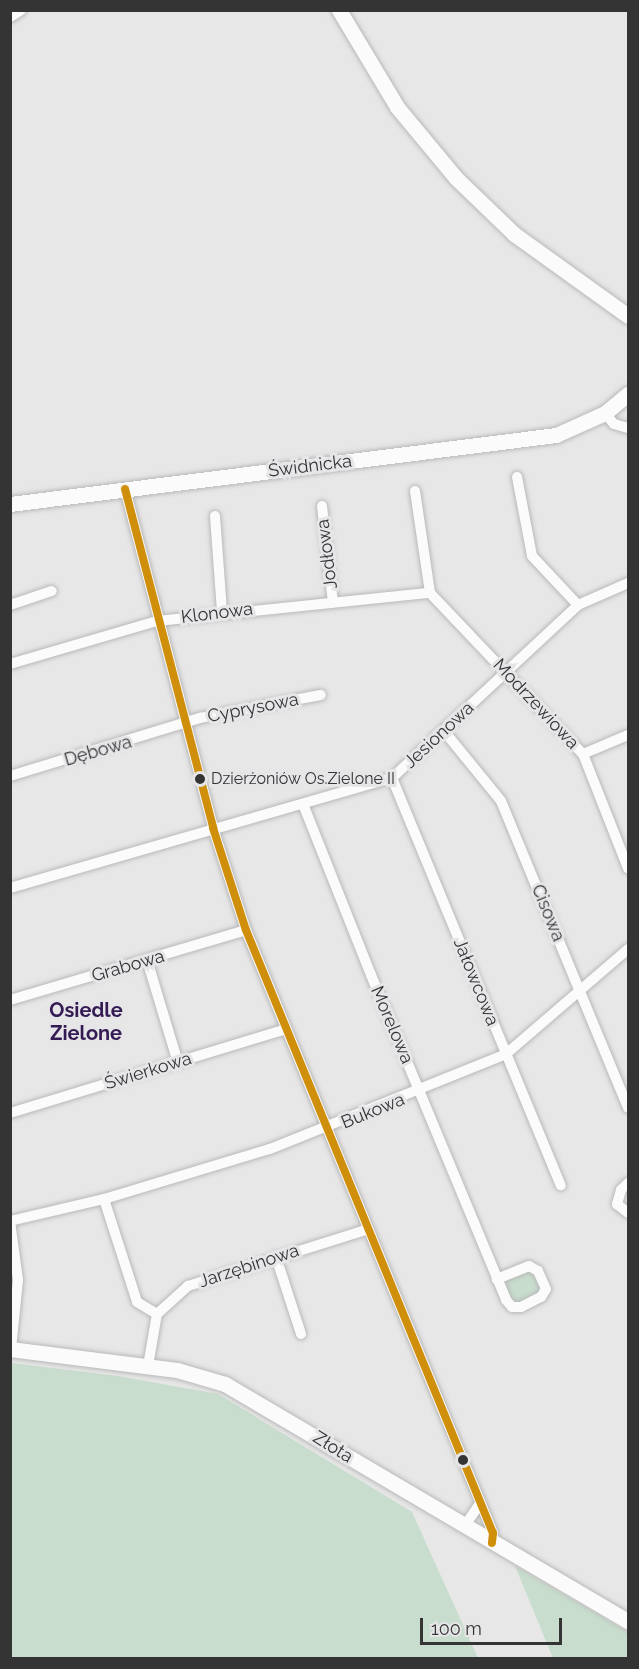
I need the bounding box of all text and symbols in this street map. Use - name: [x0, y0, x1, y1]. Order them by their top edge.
- street label: Świdnicka: [267, 450, 353, 482]
- street label: Jodłowa: [312, 518, 342, 590]
- street label: Klonowa: [180, 598, 254, 628]
- street label: Modrzewiowa: [489, 654, 583, 754]
- street label: Cyprysowa: [206, 689, 300, 727]
- street label: Jesionowa: [400, 697, 478, 773]
- street label: Dębowa: [62, 731, 134, 771]
- place label: Dzierżoniów Os.Zielone II: [211, 769, 395, 789]
- marker: Dzierżoniów Os.Zielone II: [194, 773, 206, 785]
- street label: Cisowa: [527, 881, 569, 945]
- street label: Jałowcowa: [449, 935, 503, 1029]
- street label: Grabowa: [89, 945, 167, 987]
- street label: Morelowa: [366, 983, 418, 1067]
- district label: Osiedle Zielone: [49, 999, 123, 1046]
- street label: Świerkowa: [102, 1048, 194, 1094]
- street label: Bukowa: [338, 1089, 408, 1133]
- street label: Jarzębinowa: [196, 1240, 302, 1292]
- street label: Złota: [309, 1426, 357, 1468]
- unlabelled marker: [457, 1454, 469, 1466]
- scale bar: [423, 1606, 566, 1644]
- text: 100 m: [431, 1618, 482, 1639]

